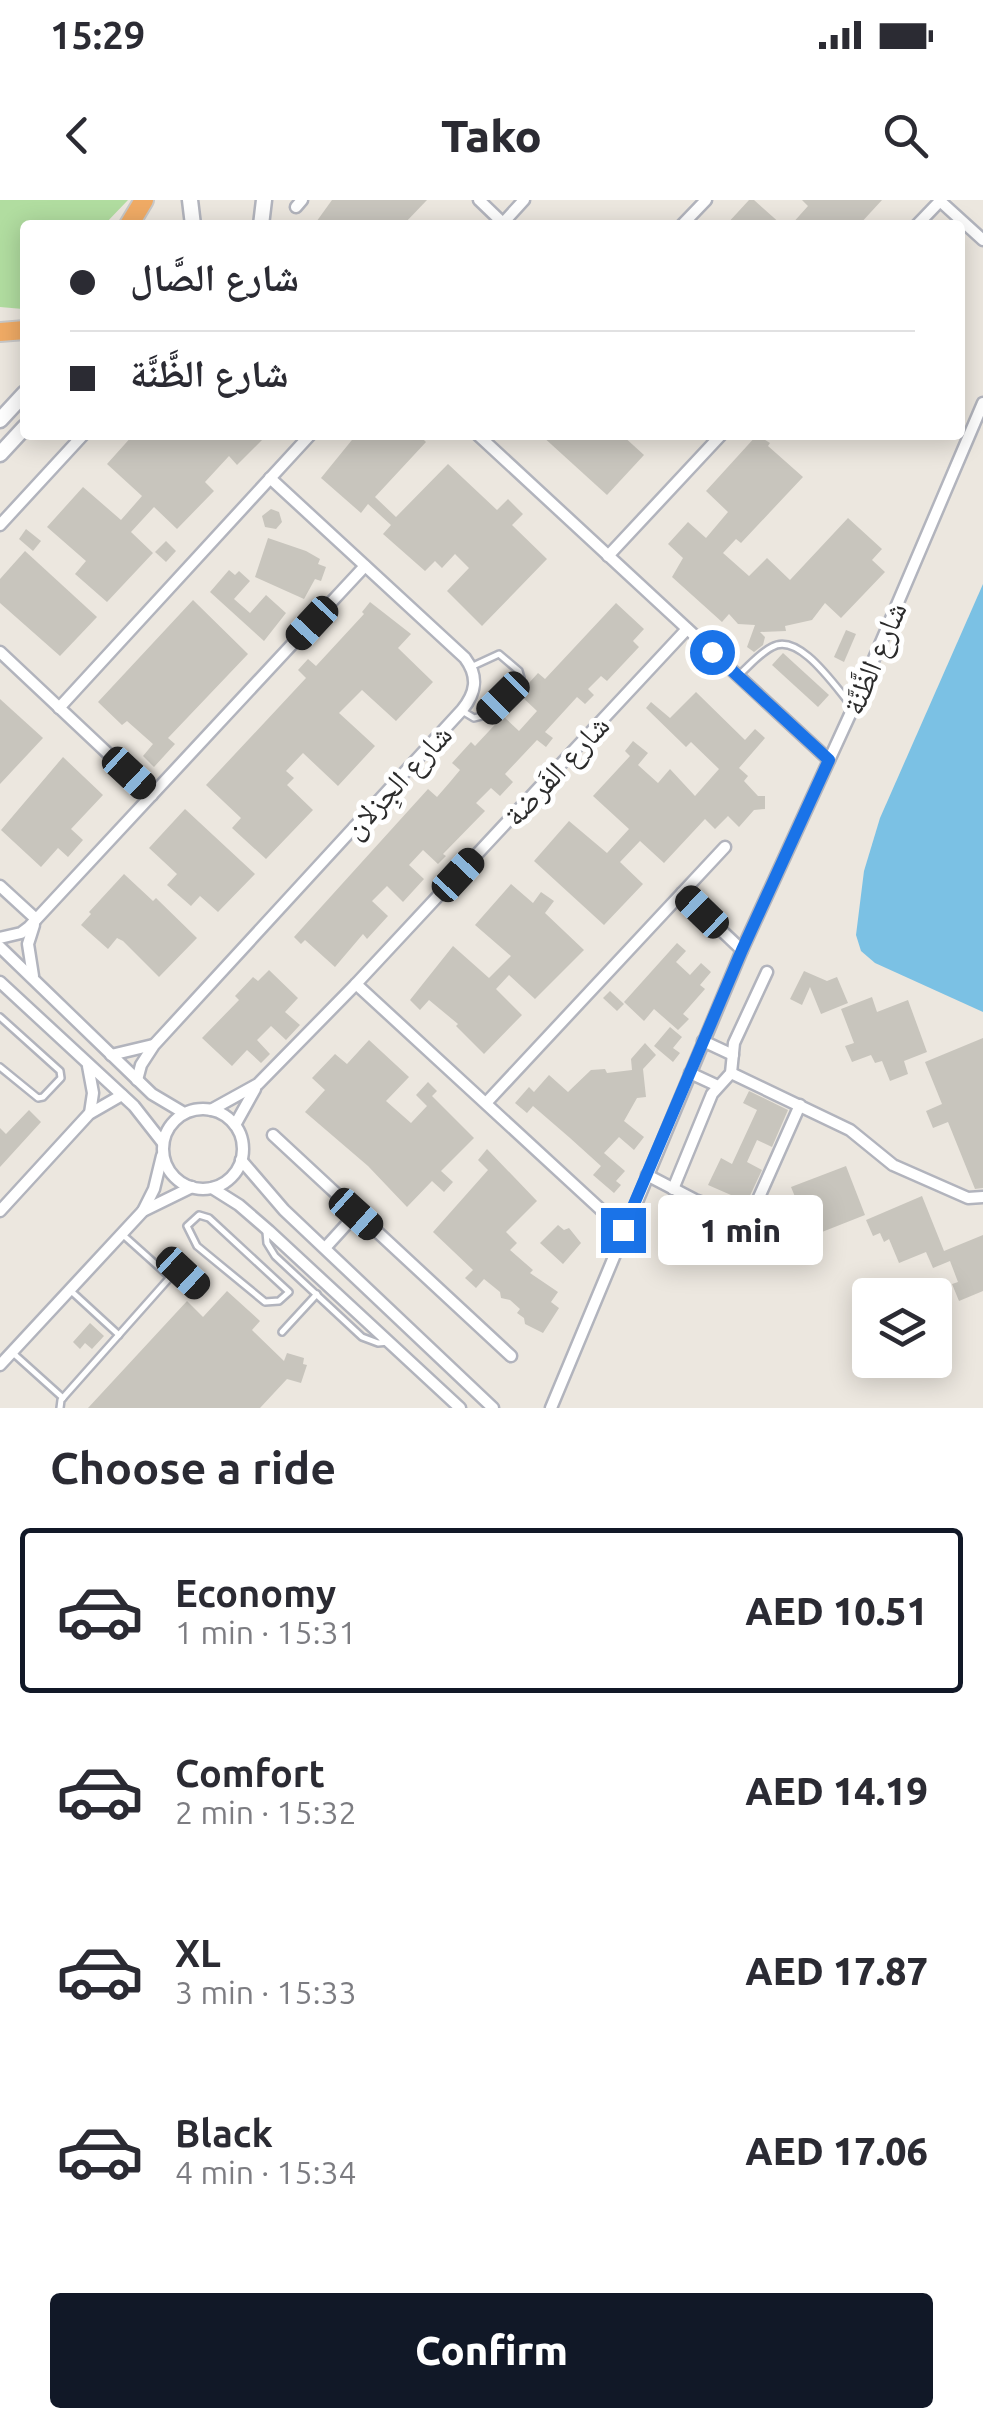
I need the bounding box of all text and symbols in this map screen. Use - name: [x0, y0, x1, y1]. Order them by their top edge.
- text: 15:29: [50, 14, 145, 56]
- icon: back: [50, 108, 105, 163]
- icon: search: [878, 108, 933, 163]
- text: Tako: [441, 110, 542, 161]
- text: شارع الصَّال: [130, 256, 299, 298]
- text: شارع الظَّنَّة: [130, 352, 289, 394]
- car: [281, 591, 343, 655]
- street label: شارع الظَّنَّة: [835, 597, 916, 720]
- route start: [690, 630, 735, 675]
- car: [471, 666, 535, 730]
- street label: شارع الفَرضة: [496, 708, 618, 834]
- street label: شارع الجِزلان: [336, 717, 461, 848]
- car: [97, 742, 161, 804]
- car: [427, 843, 489, 907]
- car: [670, 880, 734, 944]
- car: [324, 1183, 388, 1245]
- callout: 1 min: [658, 1195, 823, 1265]
- route end: [601, 1208, 646, 1253]
- text: 1 min: [700, 1212, 781, 1248]
- car: [151, 1242, 215, 1304]
- map controls: [852, 1278, 952, 1378]
- button: layers: [852, 1278, 952, 1378]
- text: Choose a ride: [50, 1442, 336, 1493]
- icon: car: [55, 1566, 145, 1656]
- text: Economy: [175, 1572, 336, 1614]
- text: AED 10.51: [745, 1590, 928, 1632]
- text: 1 min · 15:31: [175, 1614, 357, 1650]
- icon: car: [55, 1746, 145, 1836]
- text: Comfort: [175, 1752, 325, 1794]
- text: AED 14.19: [745, 1770, 928, 1812]
- text: 2 min · 15:32: [175, 1794, 357, 1830]
- icon: car: [55, 1926, 145, 2016]
- text: XL: [175, 1932, 221, 1974]
- text: AED 17.87: [745, 1950, 928, 1992]
- text: 3 min · 15:33: [175, 1974, 357, 2010]
- icon: car: [55, 2106, 145, 2196]
- text: Black: [175, 2112, 273, 2154]
- text: AED 17.06: [745, 2130, 928, 2172]
- text: 4 min · 15:34: [175, 2154, 357, 2190]
- button: Confirm: [50, 2293, 933, 2408]

